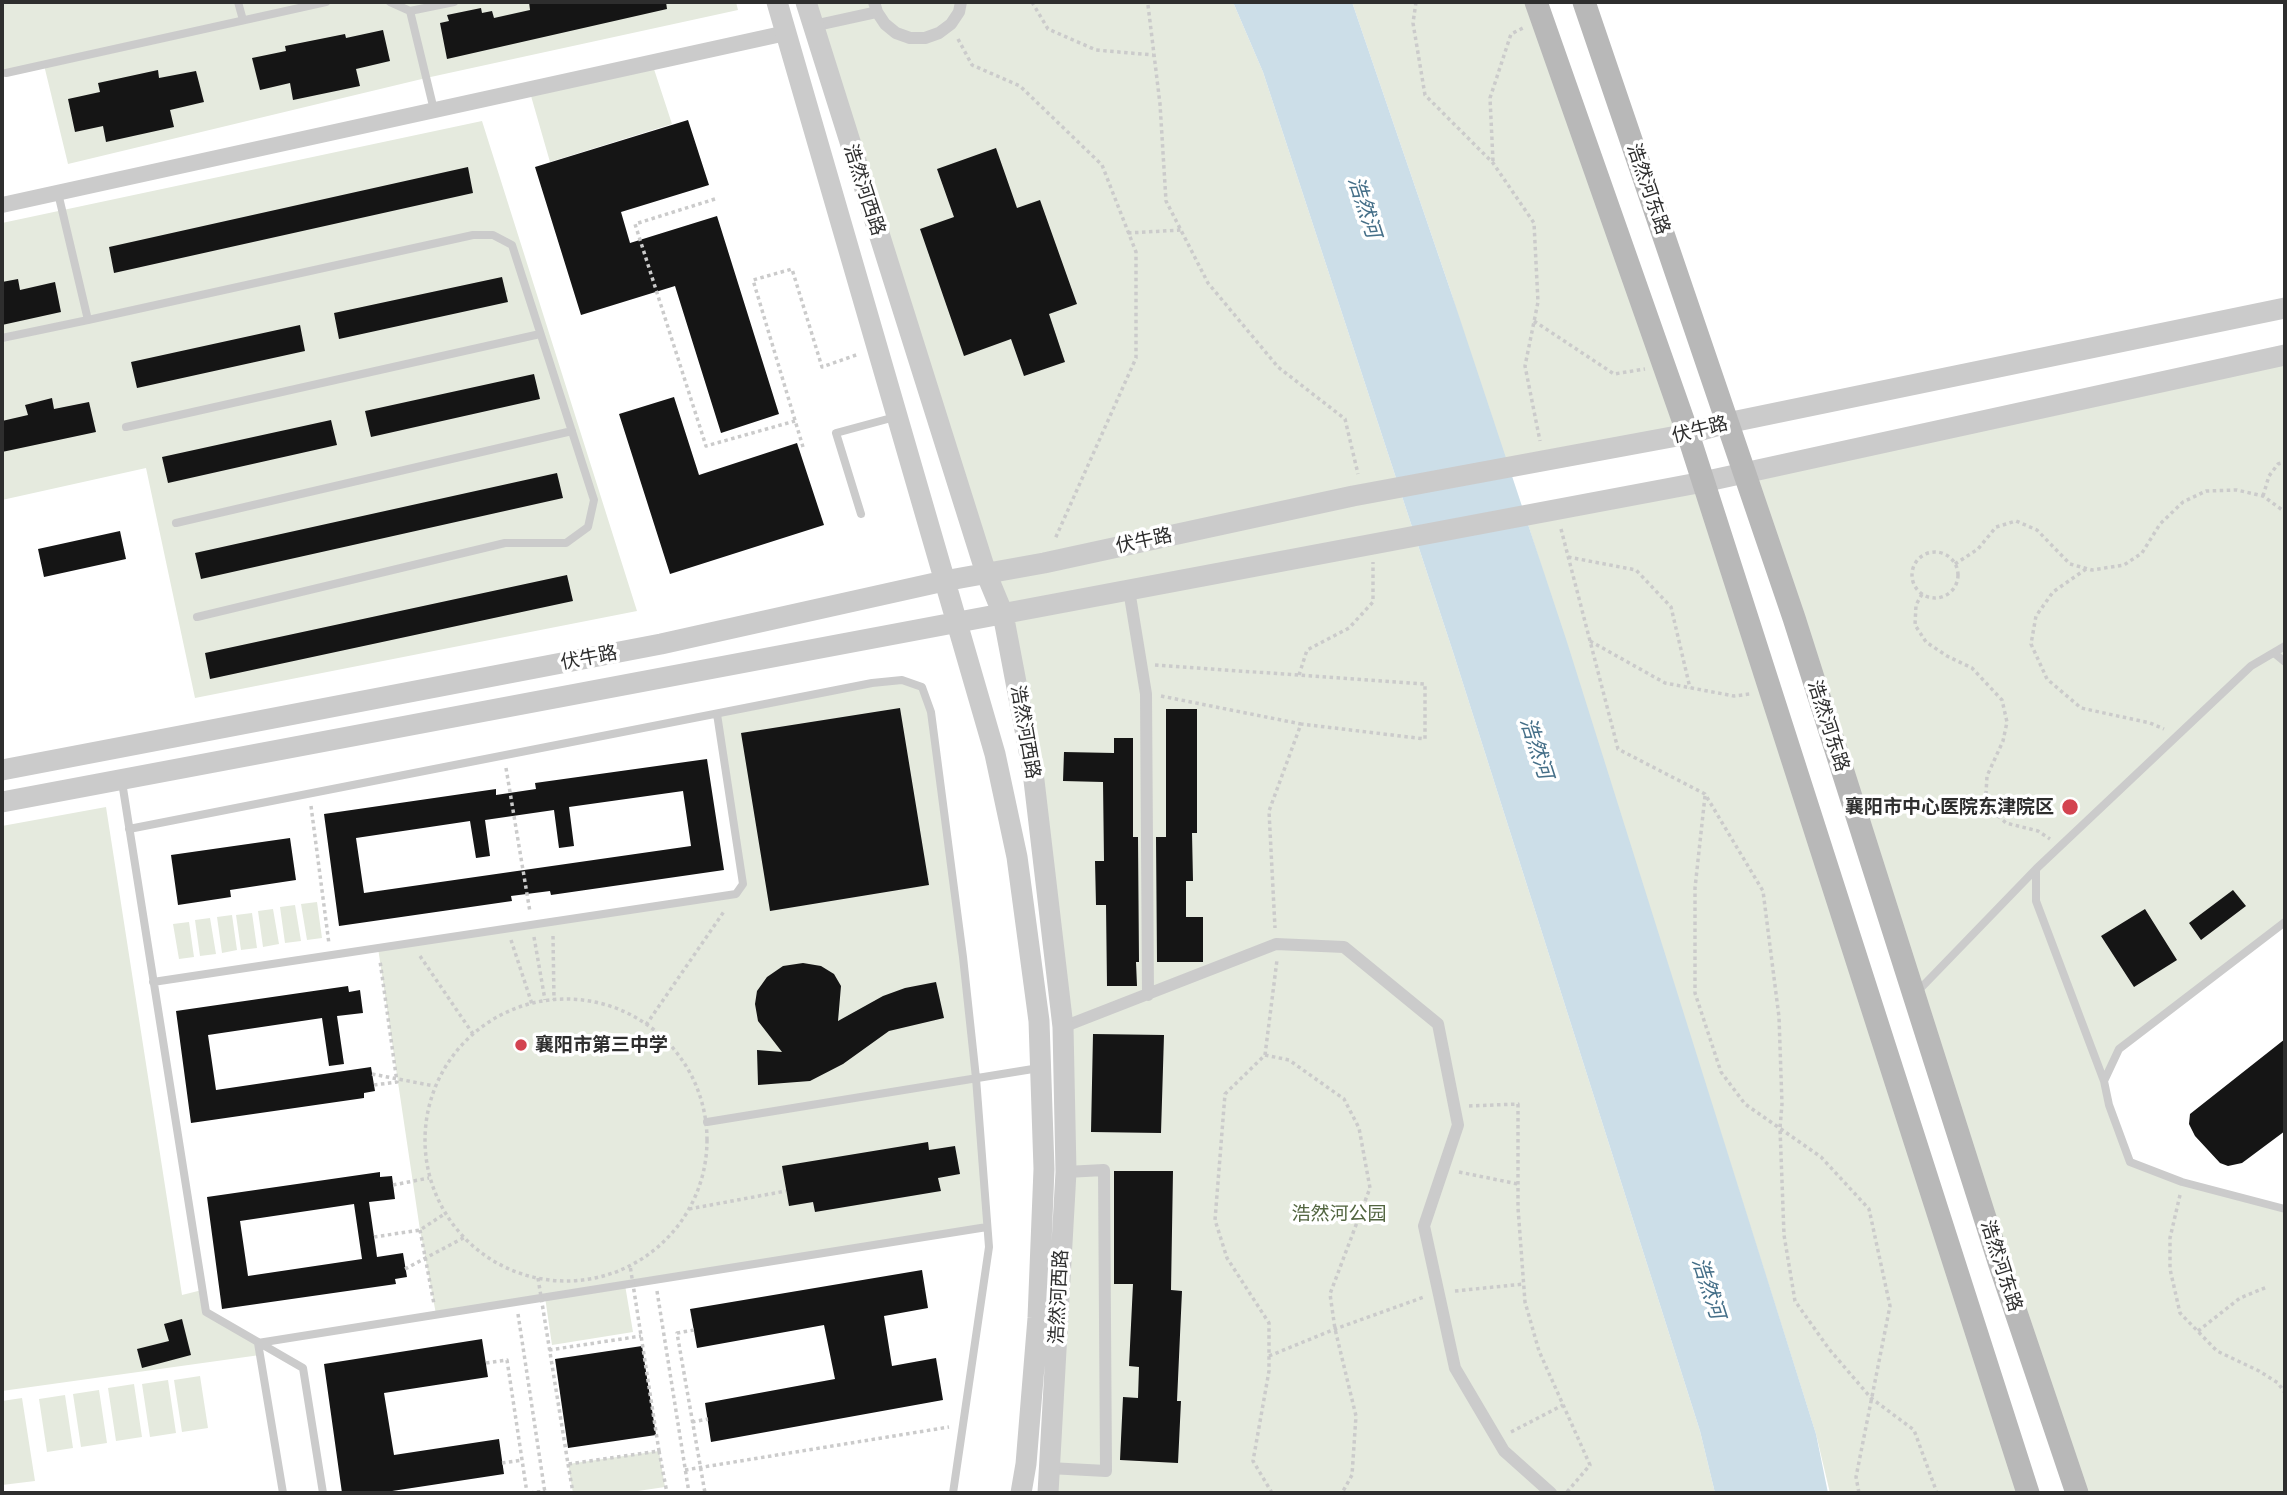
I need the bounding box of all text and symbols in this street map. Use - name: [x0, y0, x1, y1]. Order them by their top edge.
- street label: 浩然河东路: [1622, 140, 1674, 238]
- street label: 浩然河西路: [838, 141, 890, 239]
- water label: 浩然河: [1342, 173, 1386, 241]
- street label: 伏牛路: [1670, 412, 1730, 448]
- street label: 伏牛路: [1114, 524, 1174, 558]
- street label: 伏牛路: [559, 641, 619, 675]
- street label: 浩然河东路: [1802, 677, 1854, 775]
- street label: 浩然河西路: [1006, 683, 1044, 781]
- water label: 浩然河: [1514, 714, 1558, 782]
- place label: 襄阳市中心医院东津院区: [1845, 796, 2054, 818]
- marker: 襄阳市中心医院东津院区: [2060, 797, 2080, 817]
- place label: 襄阳市第三中学: [535, 1034, 668, 1056]
- marker: 襄阳市第三中学: [513, 1037, 529, 1053]
- park label: 浩然河公园: [1292, 1203, 1386, 1225]
- street label: 浩然河东路: [1975, 1217, 2027, 1315]
- street label: 浩然河西路: [1045, 1249, 1073, 1345]
- water label: 浩然河: [1686, 1254, 1730, 1322]

